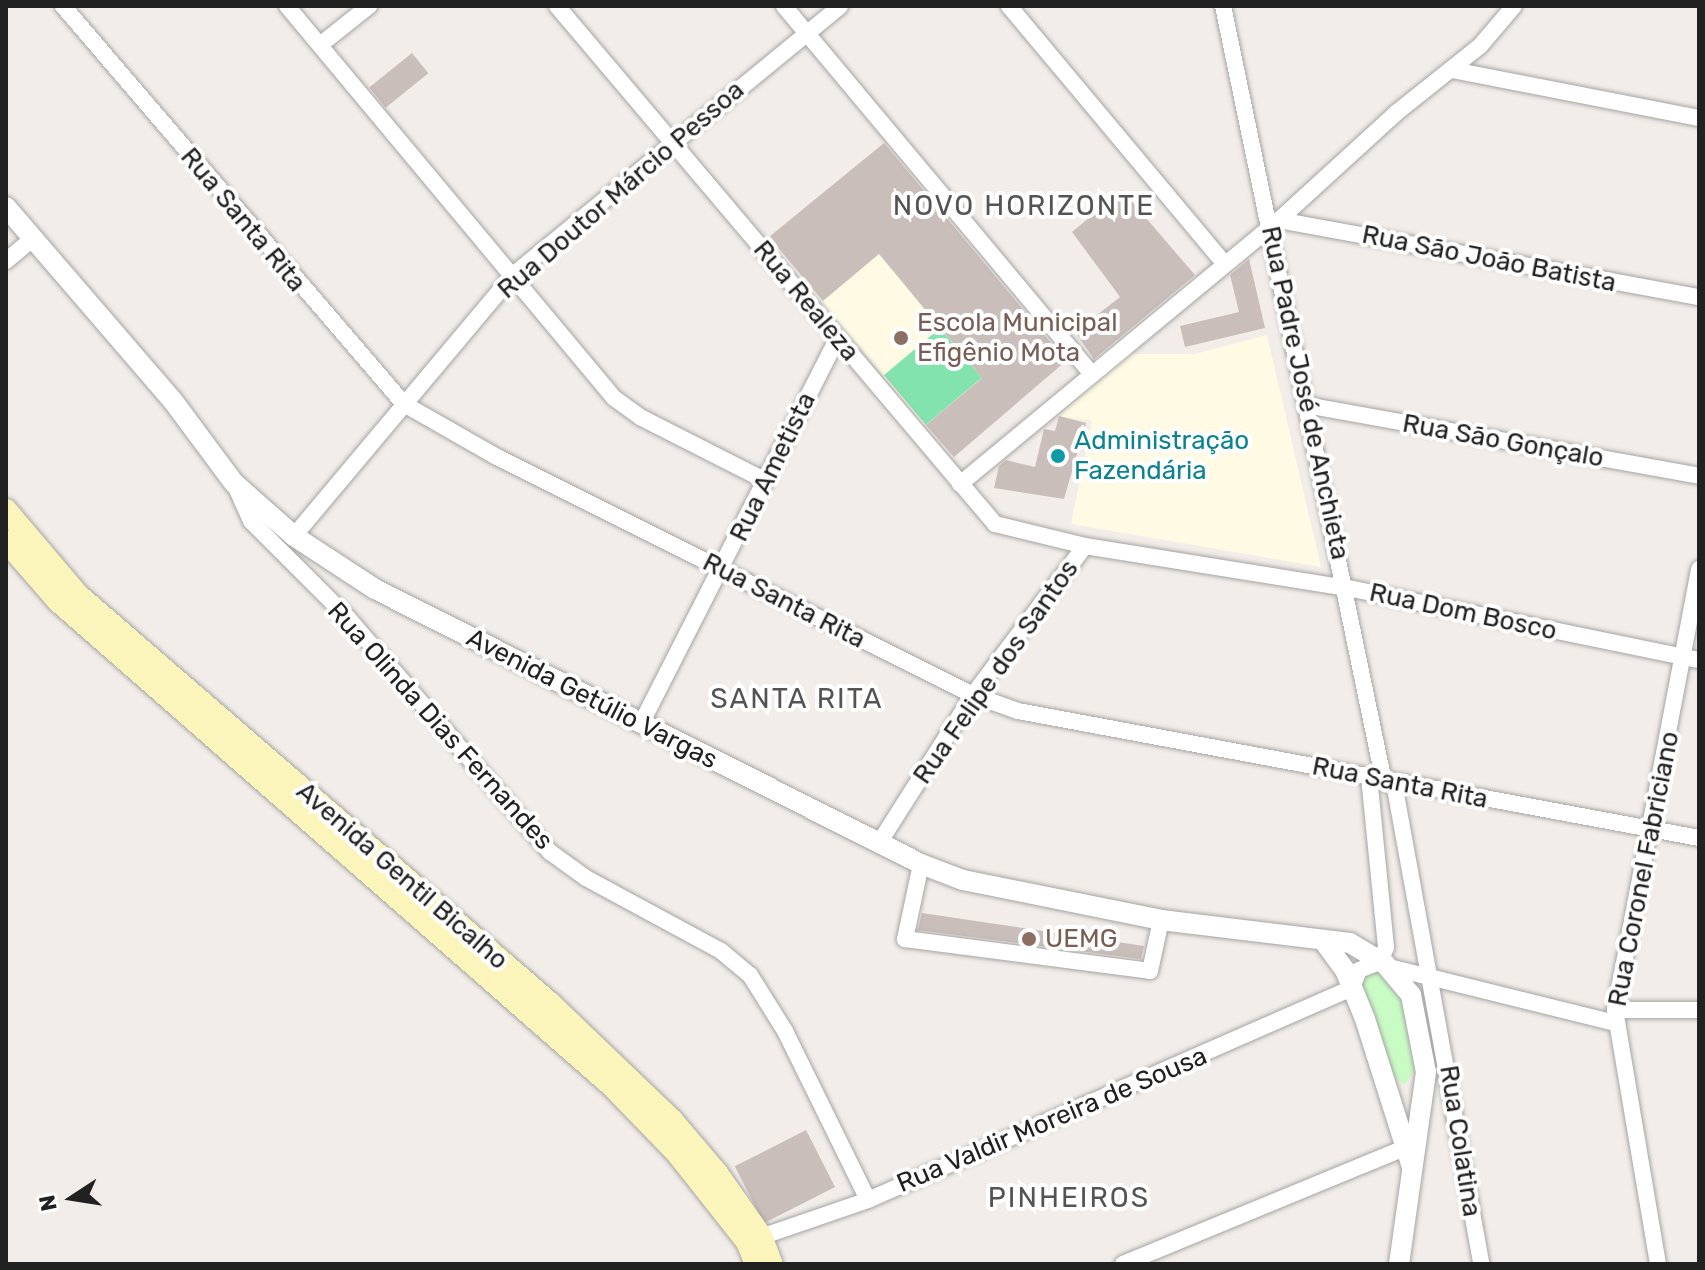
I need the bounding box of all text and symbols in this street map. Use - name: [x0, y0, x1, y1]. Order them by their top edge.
- street label: Rua Doutor Márcio Pessoa: [491, 74, 751, 306]
- street label: Rua Santa Rita: [174, 142, 312, 298]
- district label: NOVO HORIZONTE: [893, 189, 1155, 223]
- street label: Rua São João Batista: [1359, 219, 1619, 299]
- street label: Rua Padre José de Anchieta: [1254, 223, 1356, 563]
- street label: Rua Realeza: [747, 234, 865, 368]
- place label: Escola Municipal Efigênio Mota: [917, 307, 1117, 368]
- marker: Escola Municipal Efigênio Mota: [892, 329, 910, 347]
- street label: Rua Ametista: [723, 387, 823, 547]
- street label: Rua São Gonçalo: [1400, 408, 1606, 474]
- place label: Administração Fazendária: [1074, 425, 1249, 486]
- marker: Administração Fazendária: [1049, 447, 1067, 465]
- street label: Rua Santa Rita: [698, 547, 870, 655]
- street label: Rua Felipe dos Santos: [907, 554, 1085, 790]
- street label: Rua Dom Bosco: [1367, 577, 1559, 647]
- street label: Rua Olinda Dias Fernandes: [321, 596, 559, 856]
- street label: Avenida Getúlio Vargas: [461, 622, 723, 776]
- district label: SANTA RITA: [710, 682, 884, 716]
- street label: Rua Coronel Fabriciano: [1602, 729, 1686, 1009]
- street label: Rua Santa Rita: [1310, 751, 1490, 815]
- street label: Avenida Gentil Bicalho: [290, 776, 514, 976]
- place label: UEMG: [1045, 923, 1117, 955]
- marker: UEMG: [1020, 930, 1038, 948]
- street label: Rua Valdir Moreira de Sousa: [892, 1040, 1212, 1200]
- street label: Rua Colatina: [1433, 1063, 1487, 1219]
- north arrow: [32, 1158, 112, 1238]
- district label: PINHEIROS: [988, 1181, 1150, 1215]
- text: N: [33, 1193, 63, 1214]

